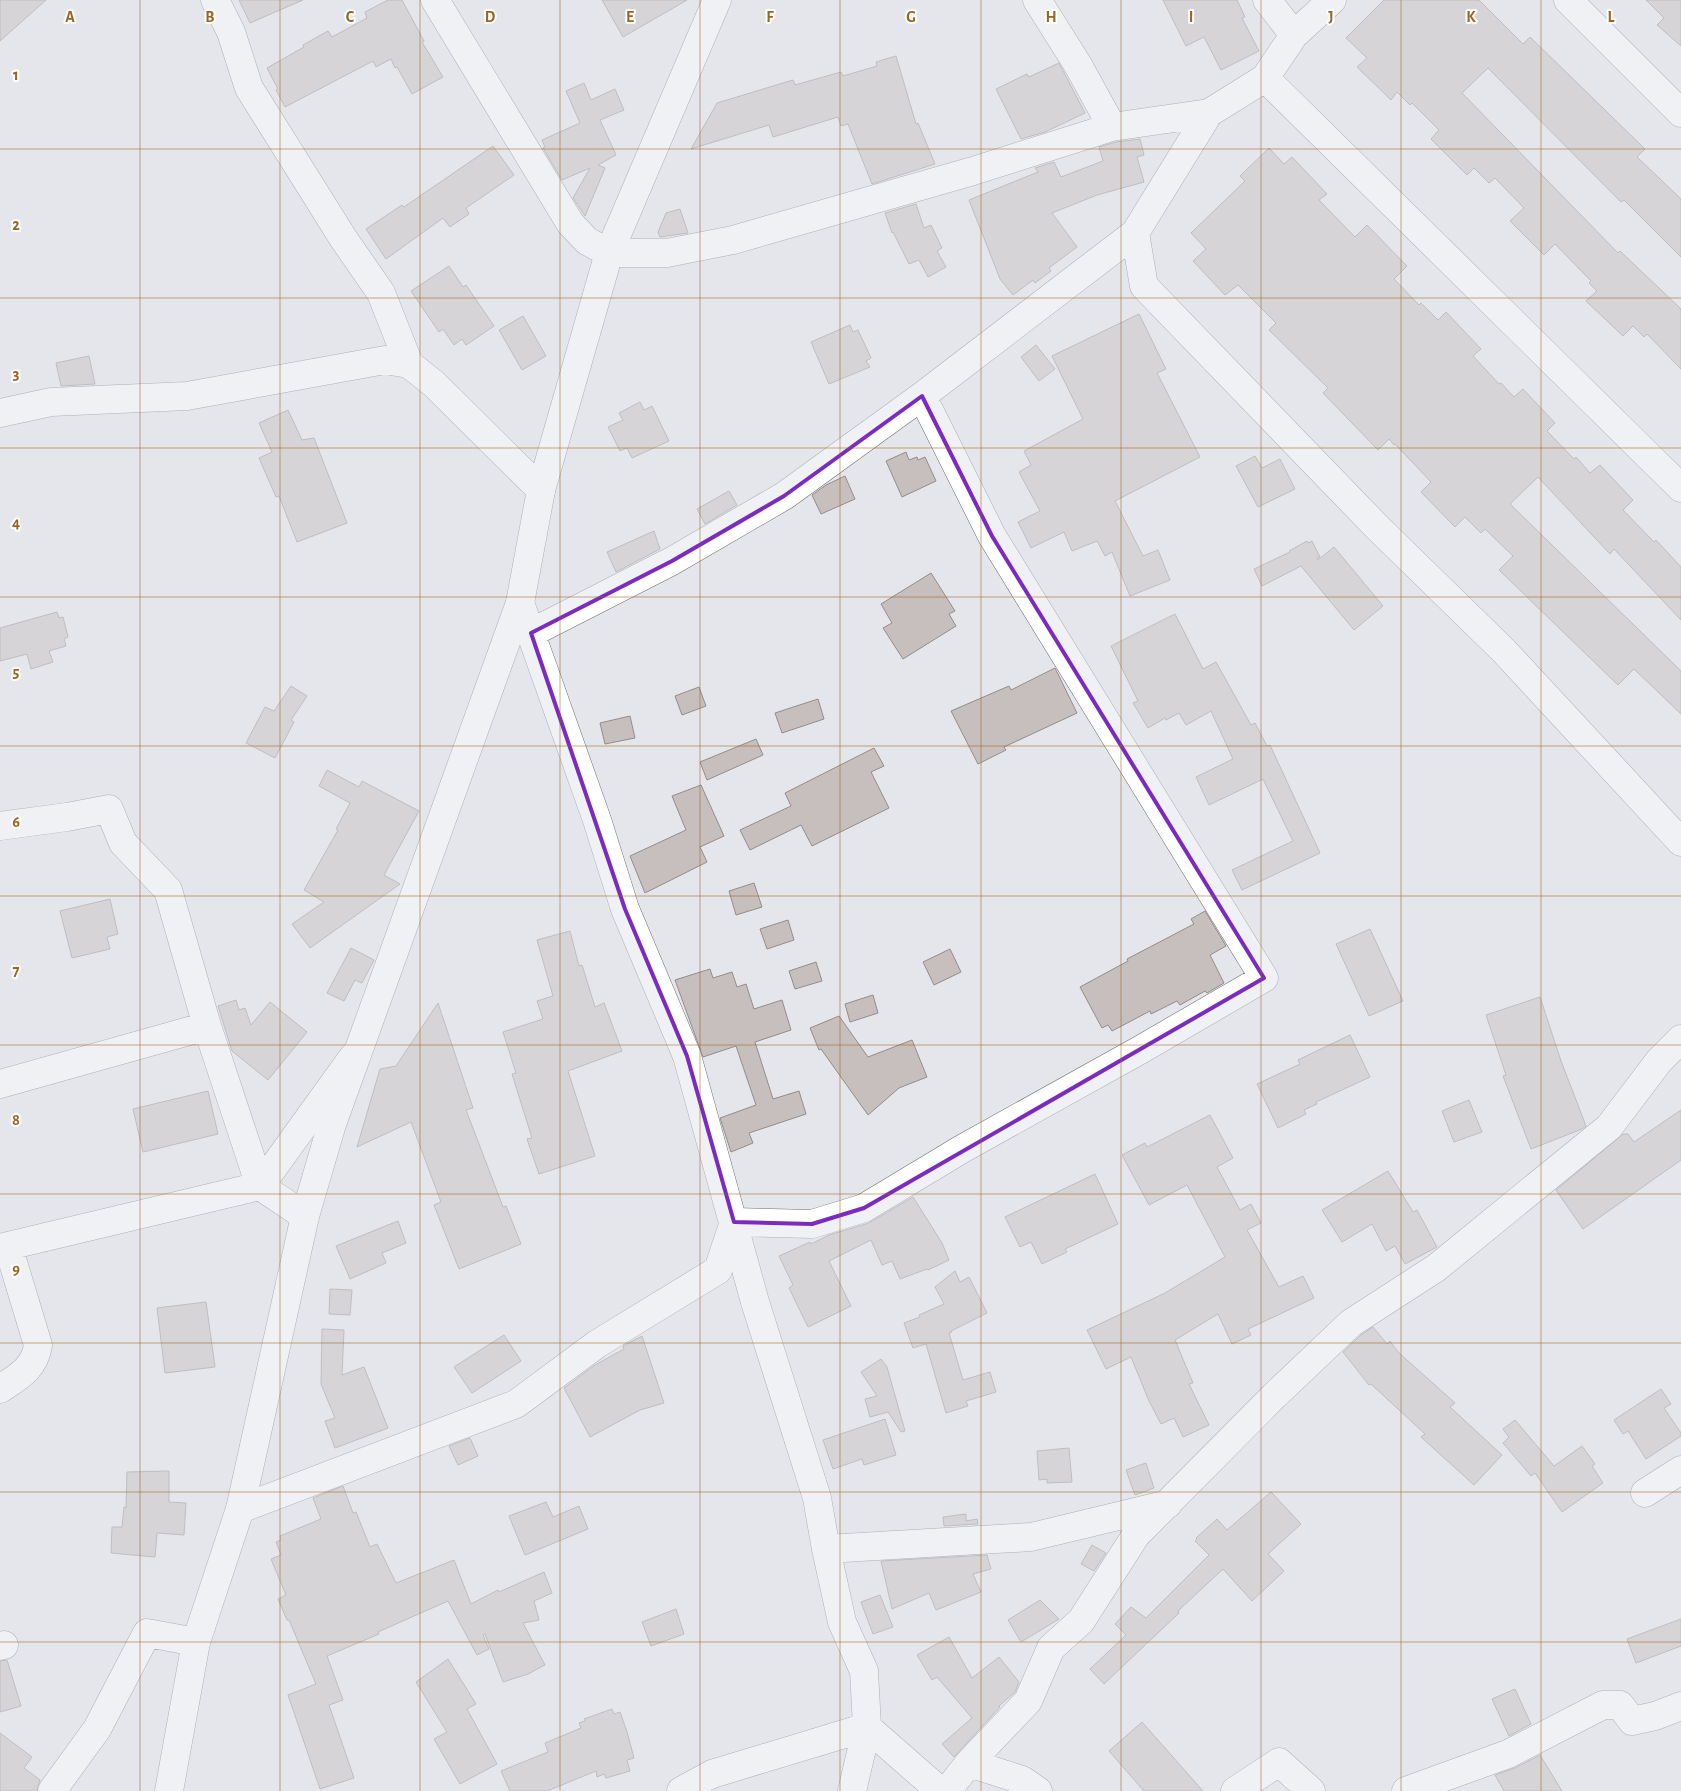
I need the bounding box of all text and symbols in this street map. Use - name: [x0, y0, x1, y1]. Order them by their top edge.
- text: A: [65, 9, 75, 25]
- text: B: [205, 9, 215, 25]
- text: C: [346, 9, 355, 25]
- text: D: [485, 9, 496, 25]
- text: E: [626, 9, 634, 25]
- text: F: [766, 9, 774, 25]
- text: G: [906, 9, 916, 25]
- text: H: [1045, 9, 1057, 25]
- text: I: [1189, 9, 1193, 25]
- text: J: [1328, 9, 1334, 25]
- text: K: [1466, 9, 1476, 25]
- text: L: [1608, 9, 1615, 25]
- text: 1: [13, 67, 19, 83]
- text: 2: [12, 217, 20, 233]
- text: 3: [13, 366, 20, 382]
- text: 4: [12, 515, 20, 531]
- text: 5: [13, 664, 20, 680]
- text: 6: [12, 814, 20, 830]
- text: 7: [13, 963, 20, 979]
- text: 8: [12, 1112, 20, 1128]
- text: 9: [12, 1261, 20, 1277]

